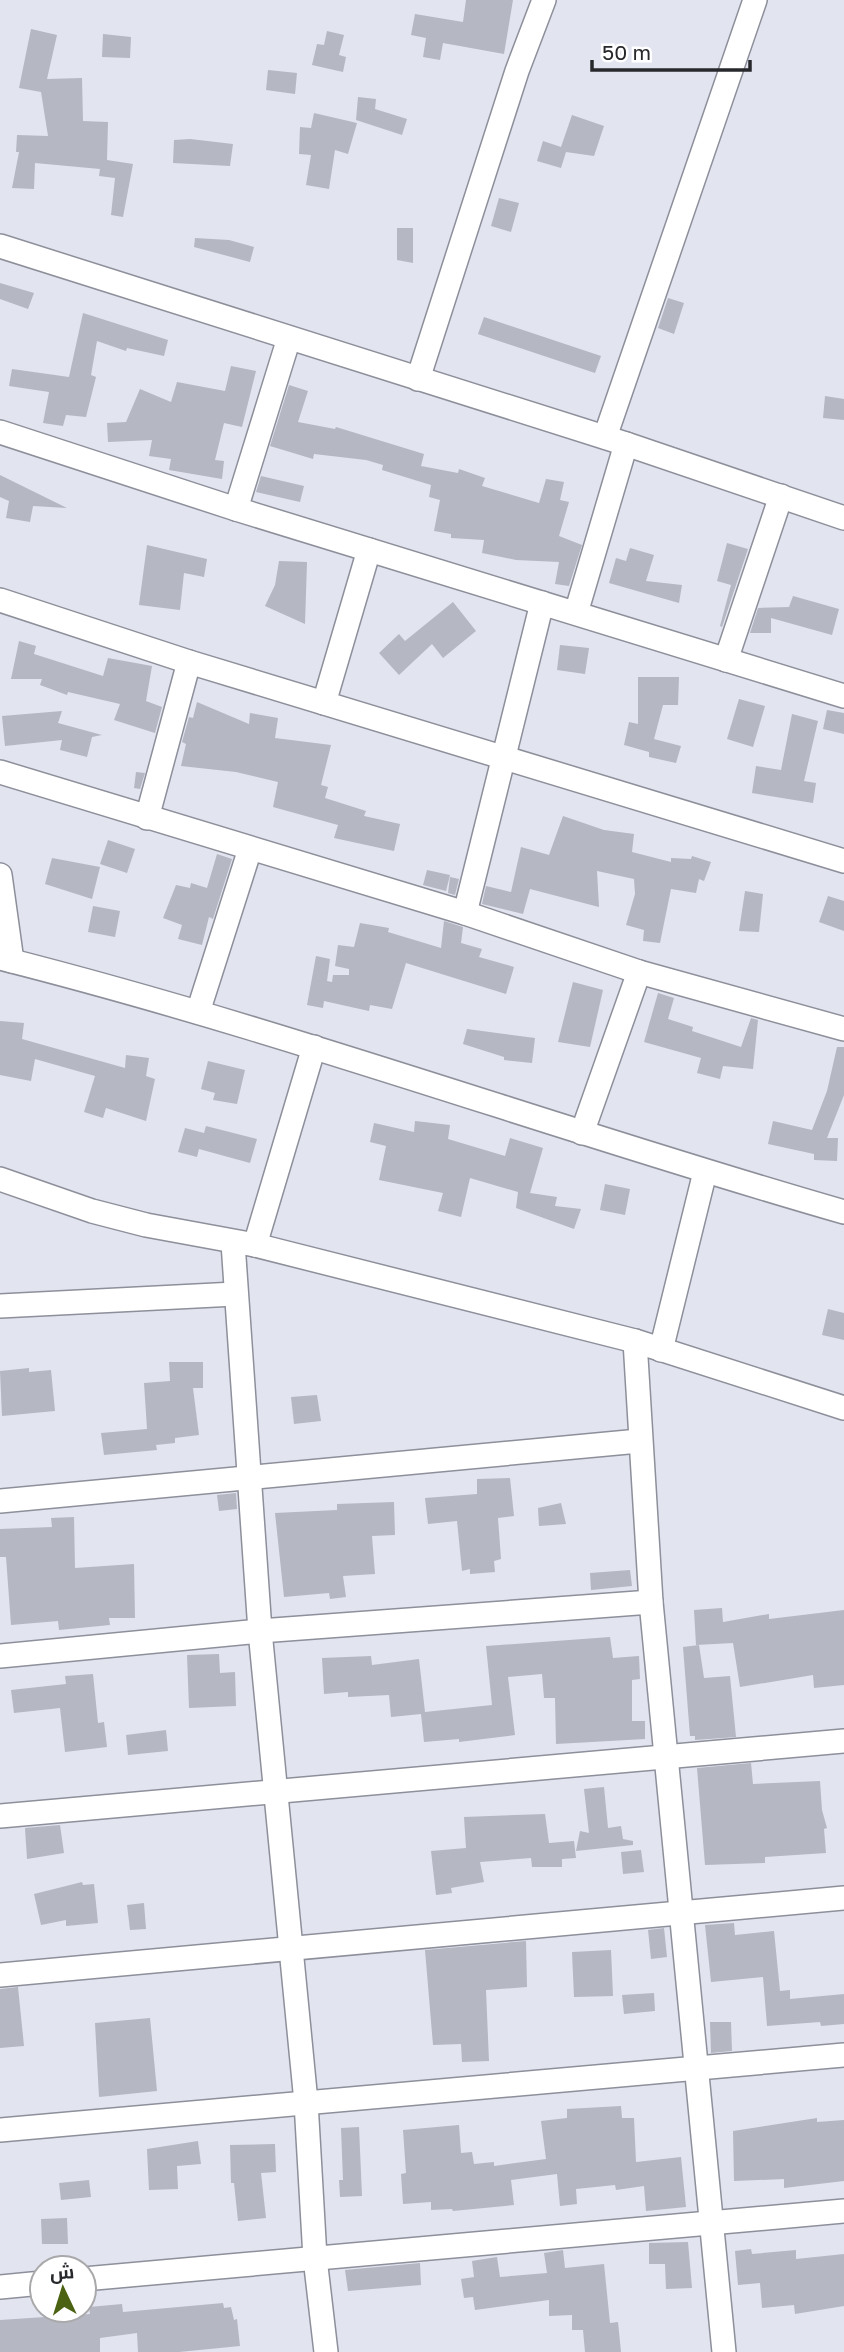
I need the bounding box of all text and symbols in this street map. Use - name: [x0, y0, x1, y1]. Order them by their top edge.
- scale bar: [592, 28, 750, 72]
- text: 50 m: [602, 39, 651, 65]
- north arrow: [28, 2254, 98, 2324]
- text: ش: [49, 2259, 75, 2285]

